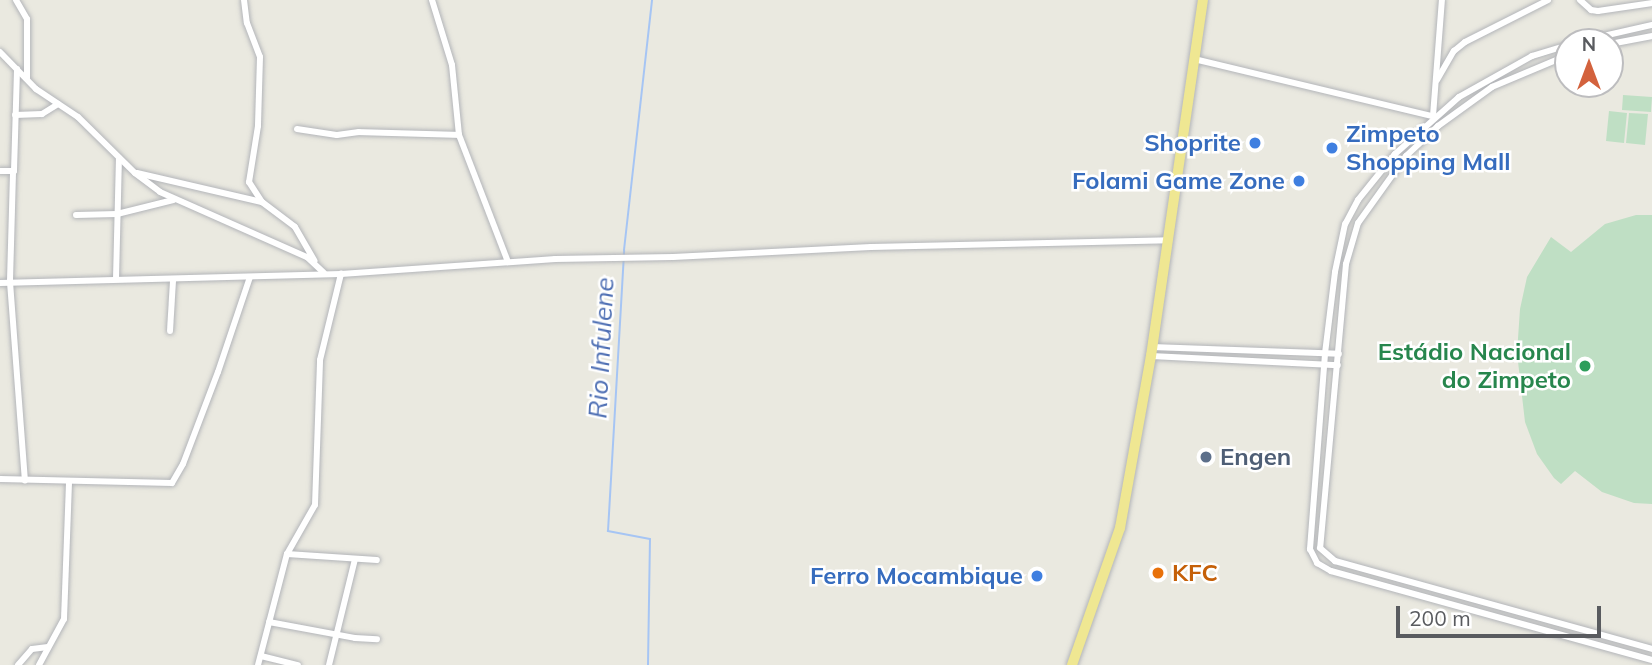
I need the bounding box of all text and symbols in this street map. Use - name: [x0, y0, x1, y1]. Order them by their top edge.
- north arrow: [1554, 28, 1624, 98]
- text: N: [1582, 32, 1596, 56]
- place label: Zimpeto Shopping Mall: [1346, 120, 1510, 176]
- place label: Shoprite: [1144, 129, 1241, 157]
- marker: Shoprite: [1247, 135, 1263, 151]
- marker: Zimpeto Shopping Mall: [1324, 140, 1340, 156]
- place label: Folami Game Zone: [1072, 167, 1285, 195]
- marker: Folami Game Zone: [1291, 173, 1307, 189]
- water label: Rio Infulene: [582, 277, 620, 419]
- place label: Estádio Nacional do Zimpeto: [1378, 338, 1571, 394]
- marker: Estádio Nacional do Zimpeto: [1577, 358, 1593, 374]
- place label: Engen: [1220, 443, 1291, 471]
- marker: Engen: [1198, 449, 1214, 465]
- place label: KFC: [1172, 559, 1218, 587]
- place label: Ferro Mocambique: [810, 562, 1023, 590]
- marker: KFC: [1150, 565, 1166, 581]
- marker: Ferro Mocambique: [1029, 568, 1045, 584]
- scale bar: [1400, 592, 1605, 636]
- text: 200 m: [1409, 605, 1471, 631]

